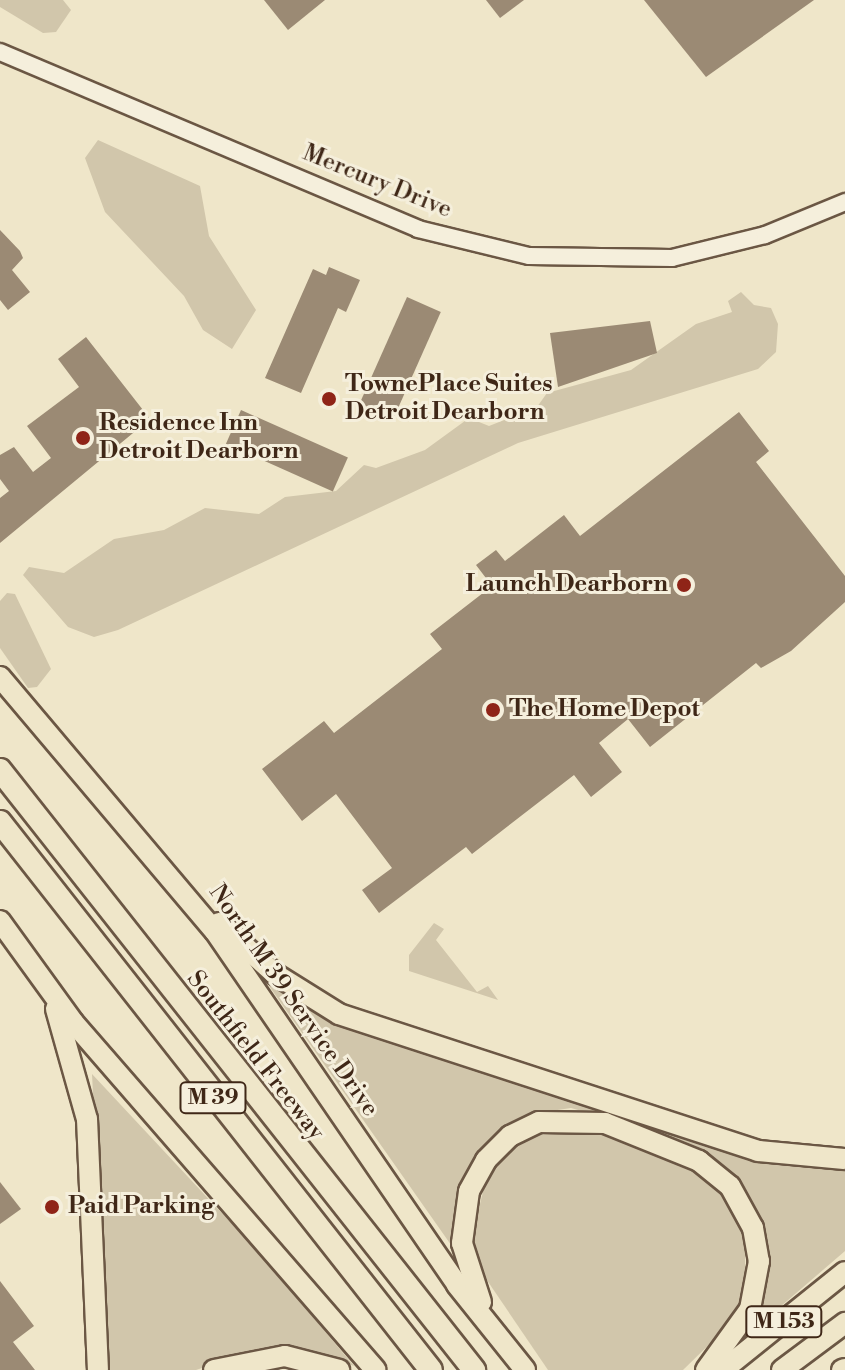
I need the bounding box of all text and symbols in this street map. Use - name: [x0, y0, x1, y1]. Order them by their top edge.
- street label: Mercury Drive: [298, 139, 456, 225]
- place label: TownePlace Suites Detroit Dearborn: [345, 371, 553, 427]
- marker: TownePlace Suites Detroit Dearborn: [320, 390, 338, 408]
- place label: Residence Inn Detroit Dearborn: [99, 410, 298, 466]
- marker: Residence Inn Detroit Dearborn: [74, 429, 92, 447]
- place label: Launch Dearborn: [465, 571, 668, 599]
- marker: Launch Dearborn: [675, 576, 693, 594]
- place label: The Home Depot: [509, 696, 700, 724]
- marker: The Home Depot: [484, 701, 502, 719]
- street label: North M 39 Service Drive: [202, 880, 384, 1122]
- street label: Southfield Freeway: [180, 966, 330, 1146]
- road number: M 39: [179, 1080, 247, 1116]
- place label: Paid Parking: [68, 1193, 215, 1221]
- marker: Paid Parking: [43, 1198, 61, 1216]
- road number: M 153: [744, 1304, 824, 1340]

